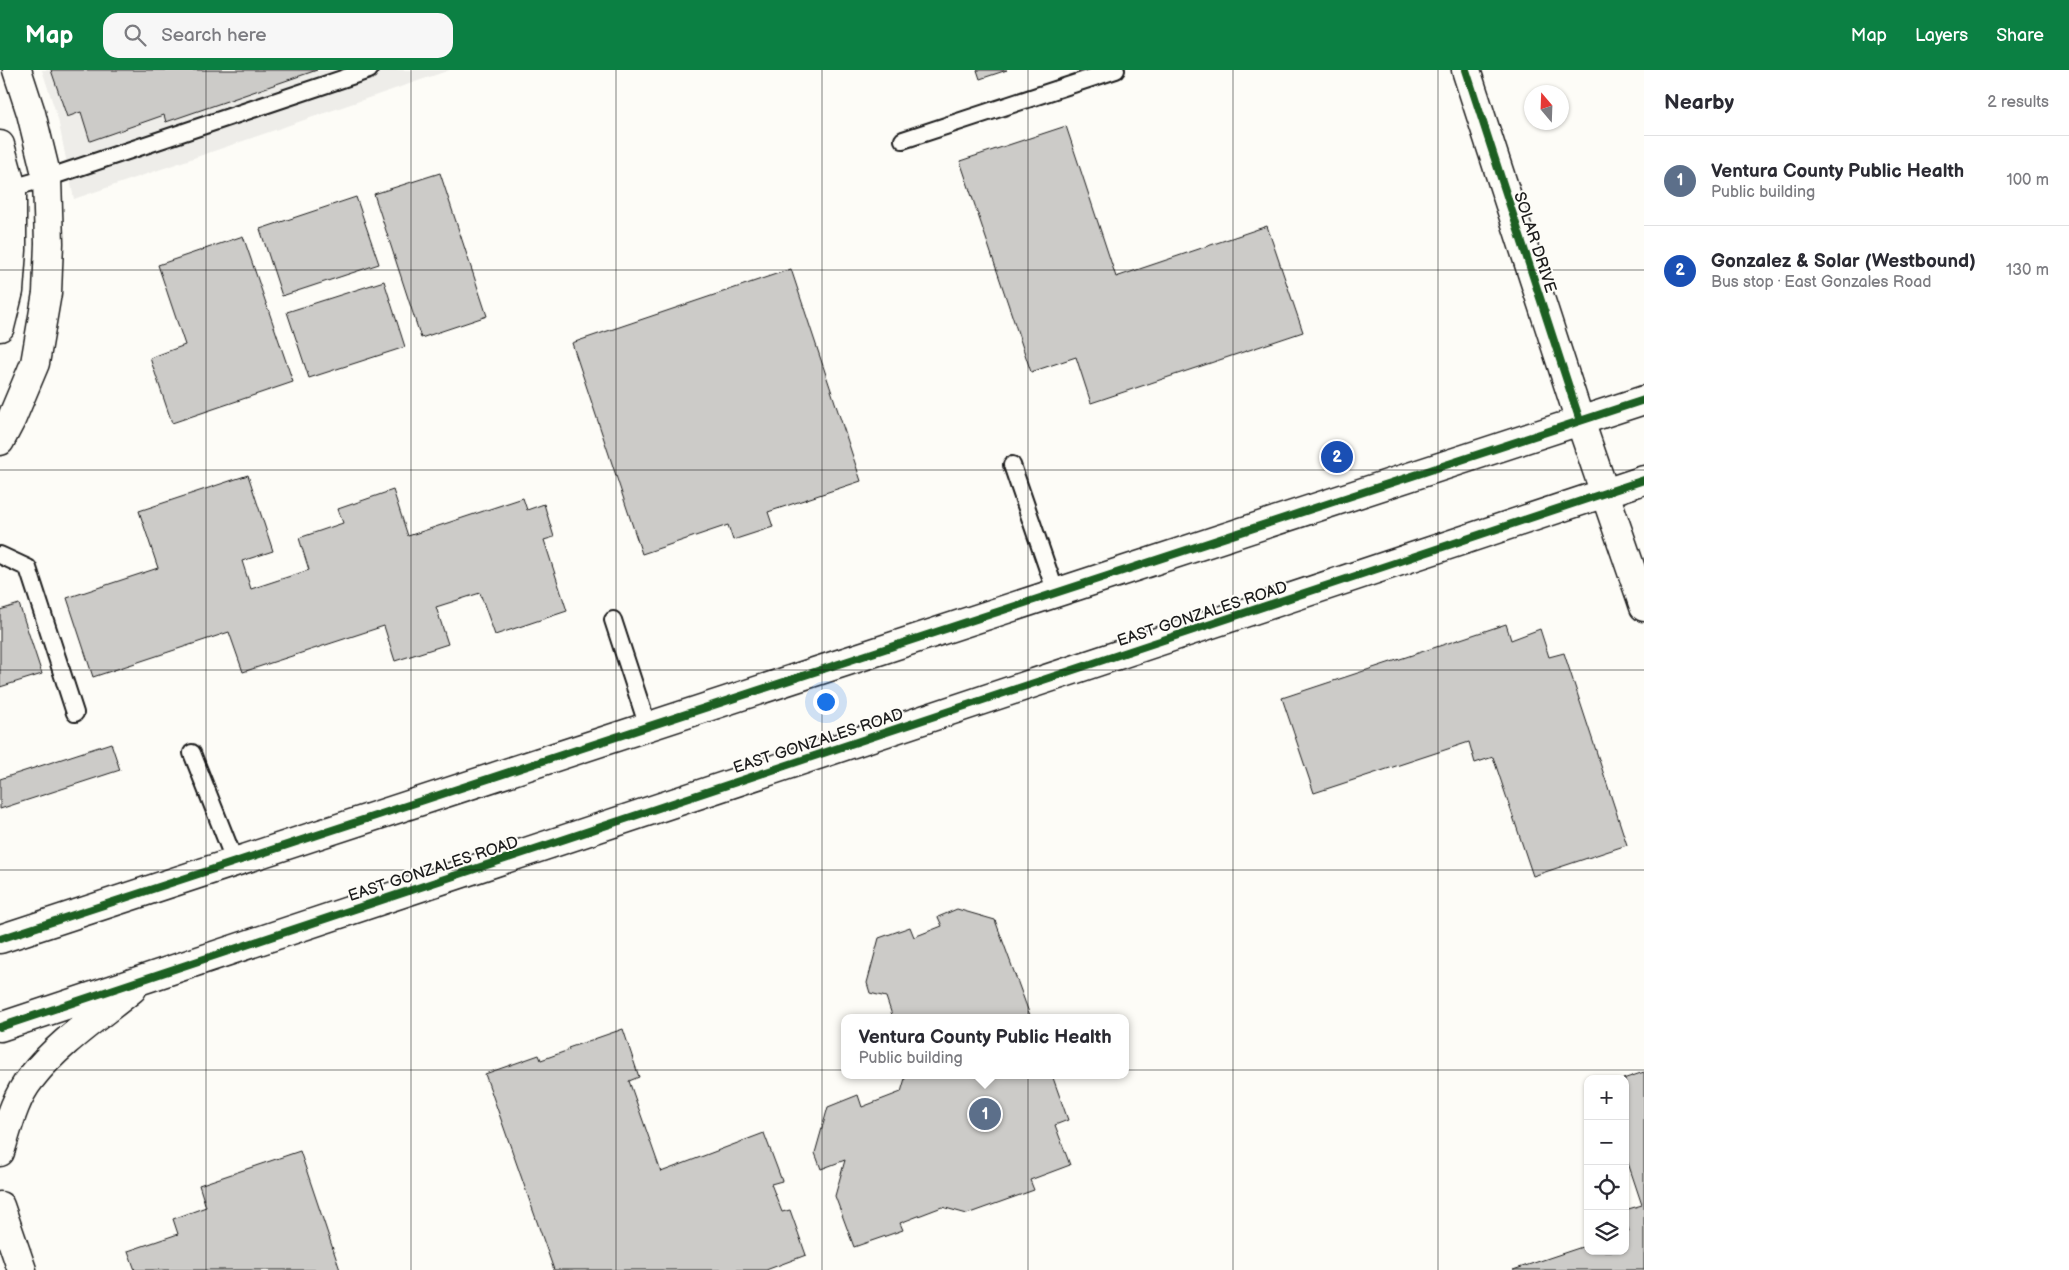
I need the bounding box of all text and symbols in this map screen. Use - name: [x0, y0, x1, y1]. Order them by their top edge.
- search box: [103, 13, 453, 58]
- text: Map: [25, 21, 73, 50]
- icon: search: [121, 21, 149, 49]
- text: Search here: [161, 24, 267, 47]
- text: Map: [1851, 25, 1887, 46]
- text: Layers: [1915, 25, 1968, 46]
- text: Share: [1996, 25, 2044, 46]
- north arrow: [1524, 85, 1569, 130]
- text: Nearby: [1664, 90, 1734, 115]
- text: 2 results: [1987, 93, 2049, 112]
- text: Ventura County Public Health: [1711, 160, 1964, 183]
- text: 1: [1677, 171, 1683, 190]
- text: 100 m: [2006, 171, 2049, 190]
- text: Public building: [1711, 183, 1815, 202]
- street label: SOLAR DRIVE: [1509, 190, 1560, 295]
- text: Gonzalez & Solar (Westbound): [1711, 250, 1976, 273]
- text: 2: [1675, 261, 1685, 280]
- text: 130 m: [2006, 261, 2049, 280]
- text: Bus stop · East Gonzales Road: [1711, 273, 1932, 292]
- pin: 2: [1321, 438, 1353, 476]
- street label: EAST GONZALES ROAD: [1115, 578, 1290, 651]
- your location: [813, 689, 839, 715]
- street label: EAST GONZALES ROAD: [731, 705, 906, 778]
- street label: EAST GONZALES ROAD: [346, 833, 521, 906]
- popup: [841, 1014, 1129, 1079]
- text: Ventura County Public Health: [858, 1026, 1112, 1049]
- text: Public building: [858, 1049, 963, 1068]
- map controls: [1584, 1075, 1629, 1255]
- button: +: [1584, 1075, 1629, 1120]
- pin: 1: [969, 1095, 1001, 1133]
- button: −: [1584, 1120, 1629, 1165]
- button: locate: [1584, 1165, 1629, 1210]
- button: layers: [1584, 1210, 1629, 1255]

